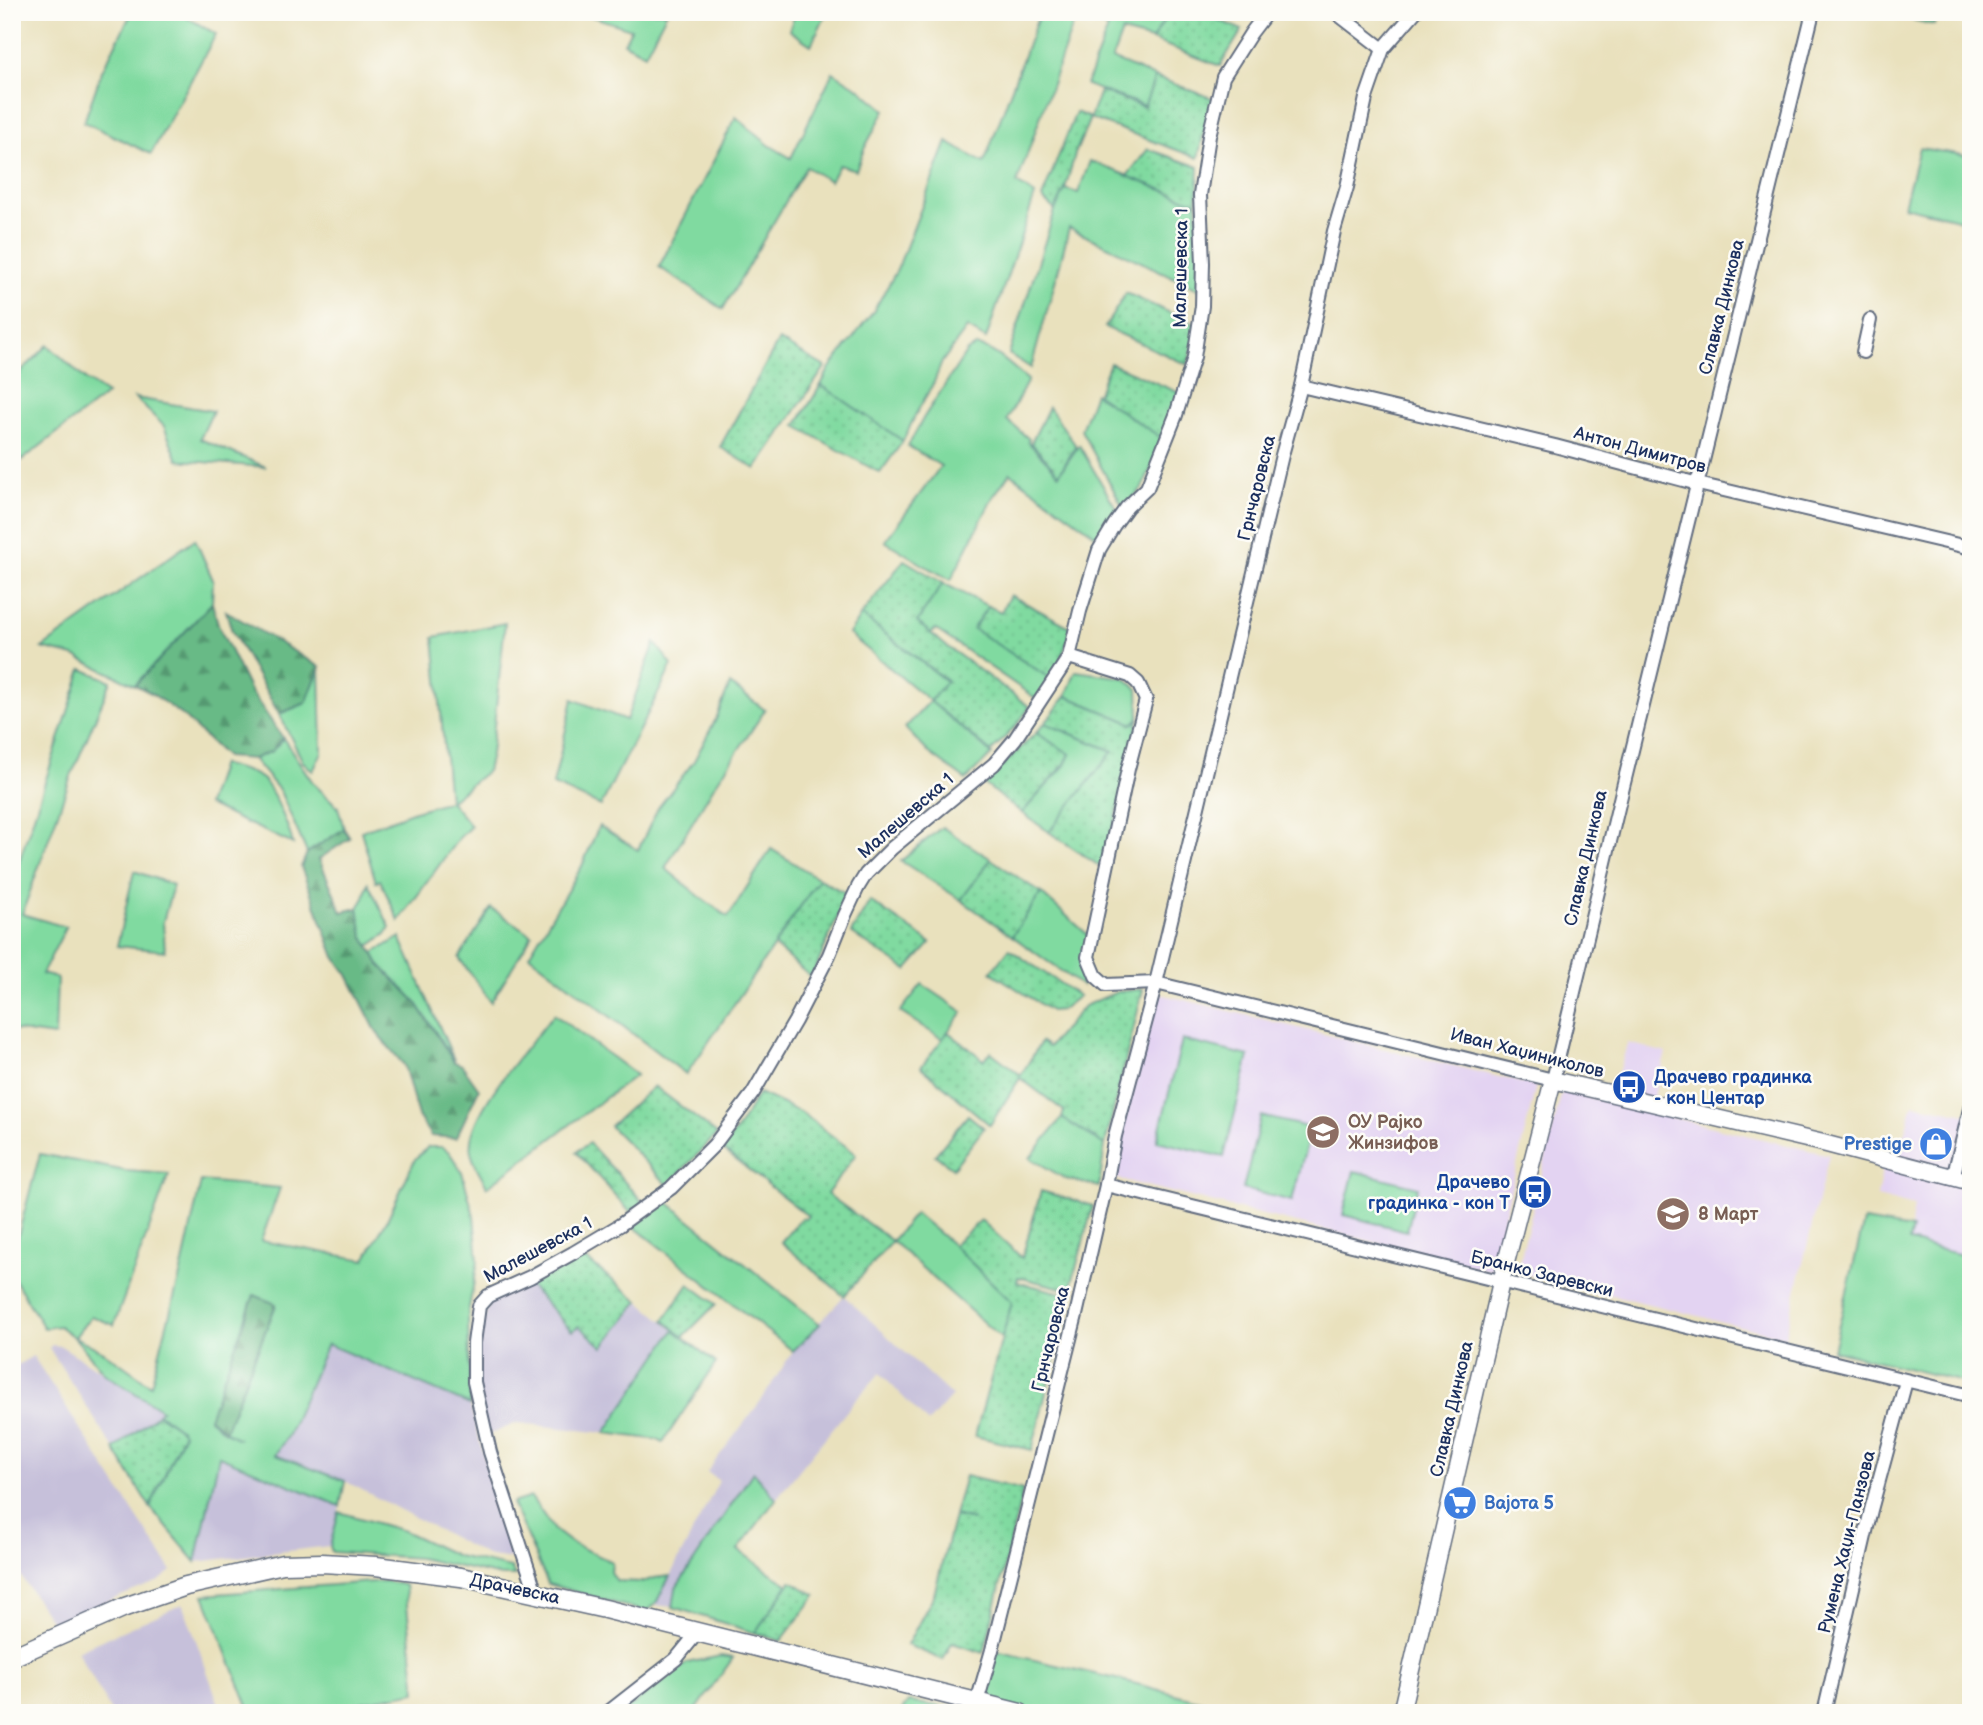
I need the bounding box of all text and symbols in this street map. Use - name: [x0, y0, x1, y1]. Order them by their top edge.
- street label: Малешевска 1: [1169, 208, 1193, 328]
- street label: Славка Динкова: [1695, 237, 1749, 377]
- street label: Антон Димитров: [1571, 422, 1709, 478]
- street label: Грнчаровска: [1234, 433, 1280, 543]
- street label: Малешевска 1: [854, 769, 958, 863]
- street label: Славка Динкова: [1560, 788, 1612, 928]
- street label: Иван Хаџиниколов: [1448, 1024, 1607, 1082]
- place label: Драчево градинка - кон Центар: [1654, 1067, 1812, 1109]
- bus stop icon: Драчево градинка - кон Центар: [1610, 1068, 1648, 1106]
- place label: ОУ Рајко Жинзифов: [1348, 1112, 1438, 1154]
- school or university icon: ОУ Рајко Жинзифов: [1304, 1113, 1342, 1151]
- shop icon: Prestige: [1917, 1125, 1955, 1163]
- place label: Prestige: [1844, 1134, 1912, 1155]
- place label: Драчево градинка - кон Т: [1368, 1172, 1510, 1214]
- bus stop icon: Драчево градинка - кон Т: [1516, 1173, 1554, 1211]
- school or university icon: 8 Март: [1654, 1195, 1692, 1233]
- place label: 8 Март: [1698, 1204, 1759, 1225]
- street label: Малешевска 1: [480, 1213, 596, 1287]
- street label: Бранко Заревски: [1469, 1246, 1615, 1302]
- street label: Грнчаровска: [1028, 1284, 1074, 1394]
- street label: Славка Динкова: [1426, 1339, 1478, 1479]
- street label: Румена Хаџи-Панзова: [1814, 1448, 1880, 1636]
- supermarket icon: Вајота 5: [1441, 1484, 1479, 1522]
- place label: Вајота 5: [1484, 1493, 1554, 1514]
- street label: Драчевска: [468, 1569, 562, 1609]

